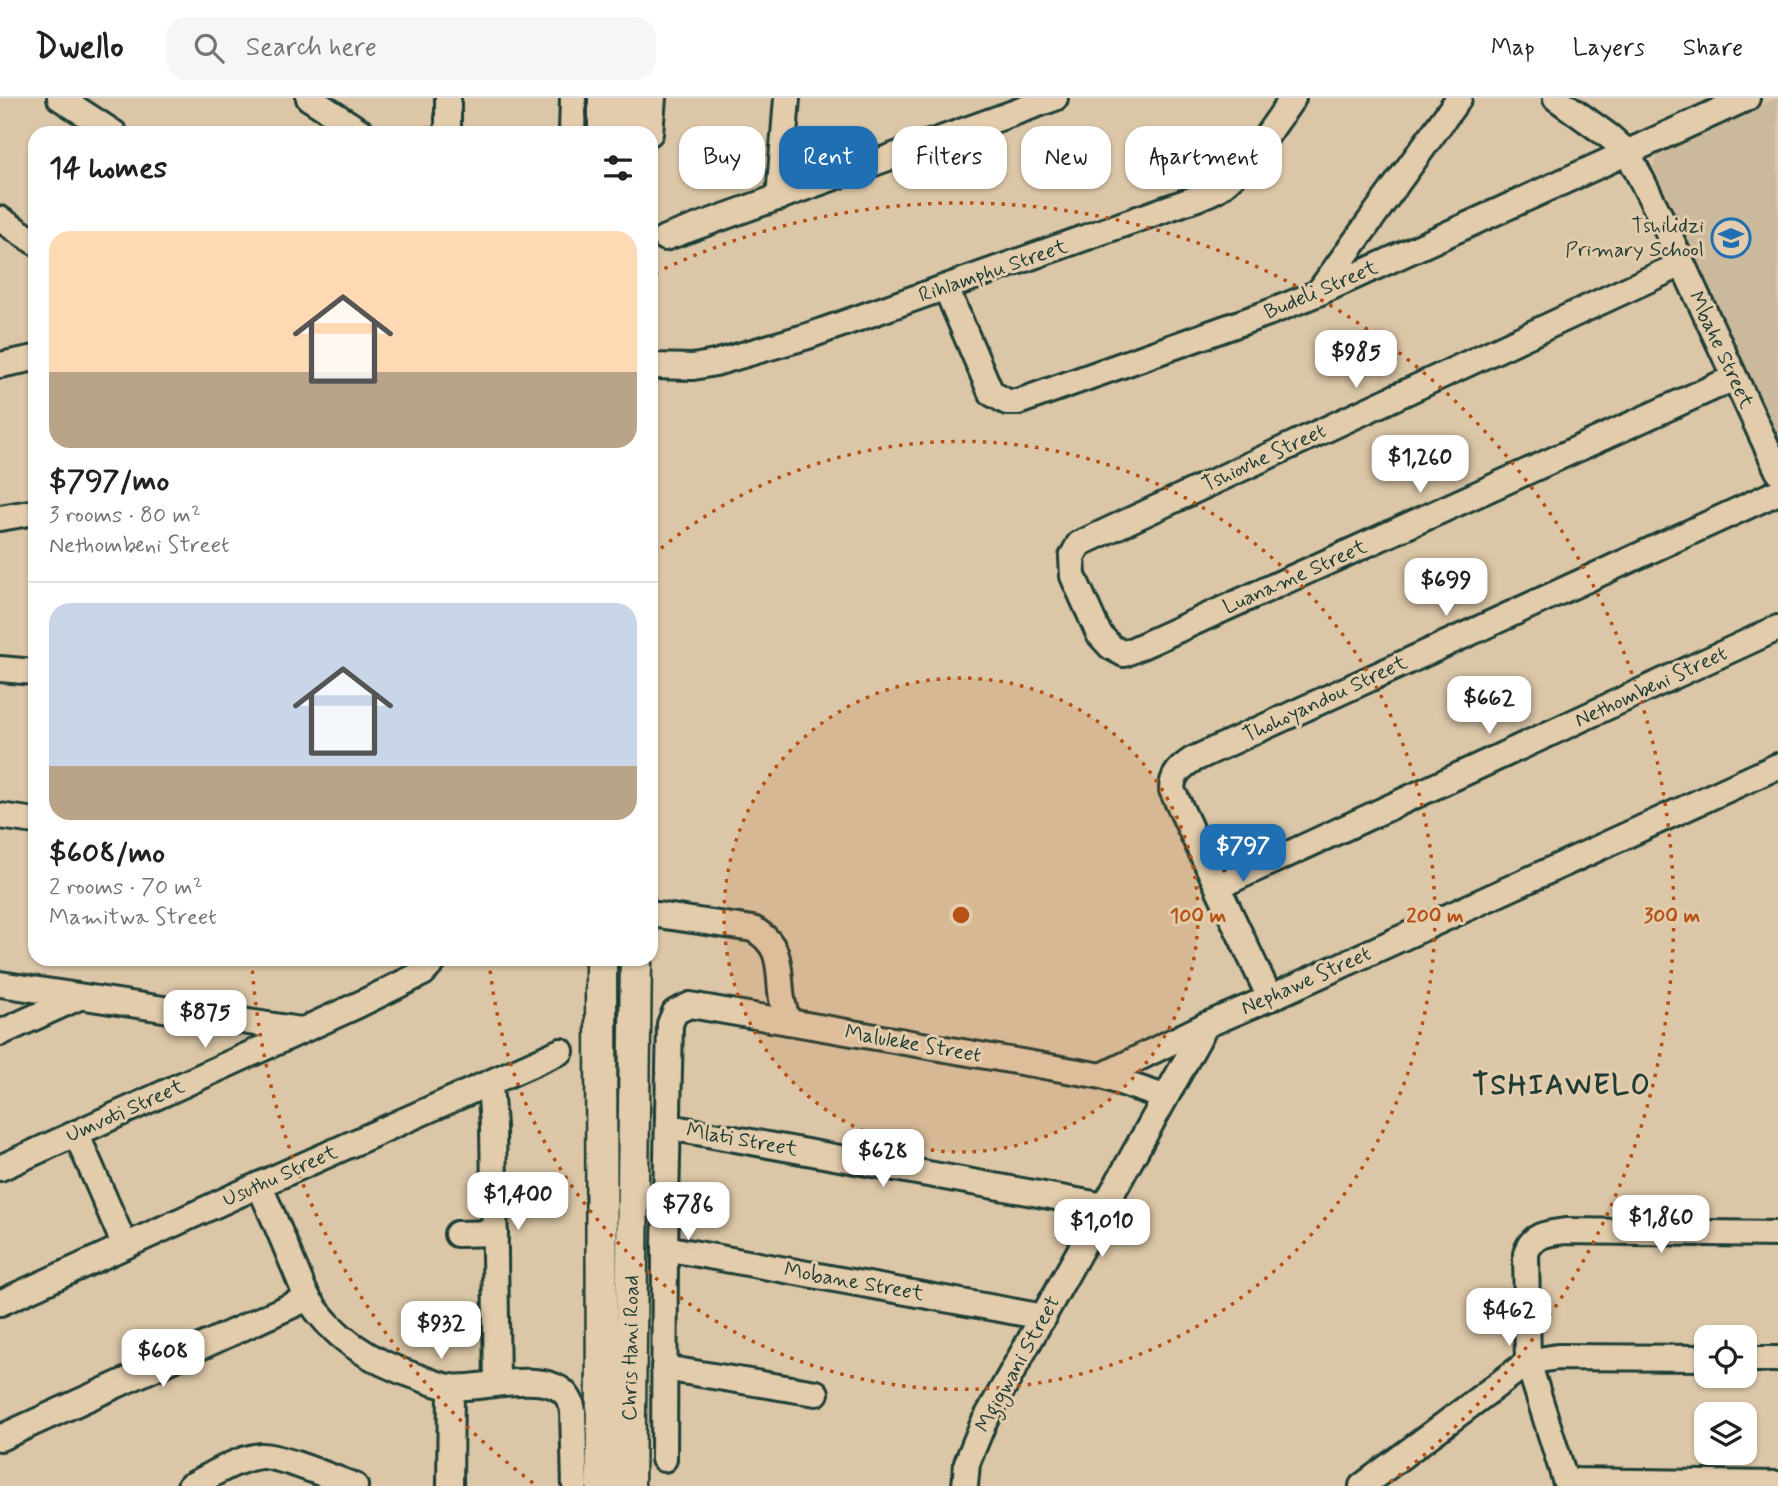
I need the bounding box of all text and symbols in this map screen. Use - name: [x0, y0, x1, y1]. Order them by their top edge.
- search box: [166, 17, 656, 80]
- text: Dwello: [35, 26, 124, 70]
- icon: search: [190, 29, 228, 67]
- text: Search here: [246, 31, 377, 65]
- text: Map: [1491, 33, 1535, 64]
- text: Layers: [1573, 33, 1645, 64]
- text: Share: [1683, 33, 1743, 64]
- chip: Buy: [679, 126, 765, 189]
- chip: Rent: [779, 126, 878, 189]
- chip: Filters: [892, 126, 1007, 189]
- chip: New: [1021, 126, 1111, 189]
- chip: Apartment: [1125, 126, 1282, 189]
- text: 14 homes: [49, 149, 167, 188]
- icon: filters: [599, 149, 637, 187]
- place label: Tshilidzi Primary School: [1565, 212, 1704, 264]
- school or university icon: Tshilidzi Primary School: [1710, 217, 1752, 259]
- street label: Rihlamphu Street: [915, 232, 1072, 309]
- street label: Budeli Street: [1260, 253, 1383, 326]
- icon: home: [280, 276, 406, 402]
- street label: Mbahe Street: [1682, 287, 1761, 414]
- pin: $985: [1315, 330, 1397, 390]
- text: $985: [1331, 338, 1381, 368]
- street label: Tshiovhe Street: [1198, 417, 1331, 499]
- pin: $1,260: [1363, 436, 1477, 495]
- text: $1,260: [1388, 443, 1452, 473]
- text: $797/mo: [49, 462, 169, 501]
- text: 3 rooms · 80 m²: [49, 501, 201, 531]
- text: Nethombeni Street: [49, 531, 230, 561]
- street label: Luaname Street: [1219, 533, 1372, 621]
- pin: $699: [1405, 559, 1487, 618]
- text: $699: [1420, 566, 1472, 596]
- street label: Nethombeni Street: [1570, 639, 1732, 735]
- icon: home: [280, 648, 406, 774]
- street label: Thohoyandou Street: [1238, 648, 1412, 749]
- pin: $662: [1448, 676, 1530, 736]
- text: $662: [1463, 684, 1515, 714]
- pin: $797: [1202, 824, 1284, 884]
- text: $797: [1216, 832, 1270, 862]
- text: $608/mo: [49, 834, 165, 873]
- text: 2 rooms · 70 m²: [49, 873, 203, 903]
- text: 100 m: [1170, 902, 1226, 930]
- text: 200 m: [1406, 902, 1464, 930]
- text: 300 m: [1644, 902, 1701, 930]
- text: Mamitwa Street: [49, 903, 217, 933]
- centre of rings: [949, 903, 973, 927]
- street label: Nephawe Street: [1237, 940, 1375, 1022]
- pin: $875: [164, 990, 246, 1050]
- text: $875: [180, 998, 230, 1028]
- street label: Maluleke Street: [843, 1018, 984, 1070]
- district label: TSHIAWELO: [1472, 1068, 1652, 1105]
- street label: Umvoti Street: [61, 1072, 189, 1150]
- street label: Mlati Street: [684, 1116, 801, 1164]
- pin: $628: [842, 1130, 924, 1189]
- text: $628: [858, 1137, 908, 1167]
- street label: Usuthu Street: [218, 1138, 343, 1214]
- pin: $1,400: [461, 1172, 575, 1232]
- text: $1,400: [483, 1180, 553, 1210]
- pin: $786: [647, 1182, 729, 1242]
- text: $786: [663, 1190, 713, 1220]
- pin: $1,860: [1604, 1196, 1718, 1255]
- pin: $1,010: [1045, 1200, 1159, 1259]
- text: $1,860: [1628, 1203, 1694, 1233]
- text: $1,010: [1070, 1207, 1134, 1237]
- street label: Mobane Street: [782, 1256, 927, 1308]
- street label: Chris Hani Road: [616, 1275, 646, 1421]
- pin: $462: [1468, 1288, 1550, 1348]
- street label: Mgigwani Street: [969, 1291, 1069, 1438]
- text: $462: [1482, 1296, 1536, 1326]
- pin: $932: [400, 1302, 482, 1361]
- text: $932: [417, 1309, 465, 1339]
- map controls: [1694, 1325, 1757, 1465]
- button: locate: [1694, 1325, 1757, 1388]
- pin: $608: [122, 1330, 204, 1389]
- text: $608: [138, 1337, 188, 1367]
- button: layers: [1694, 1402, 1757, 1465]

